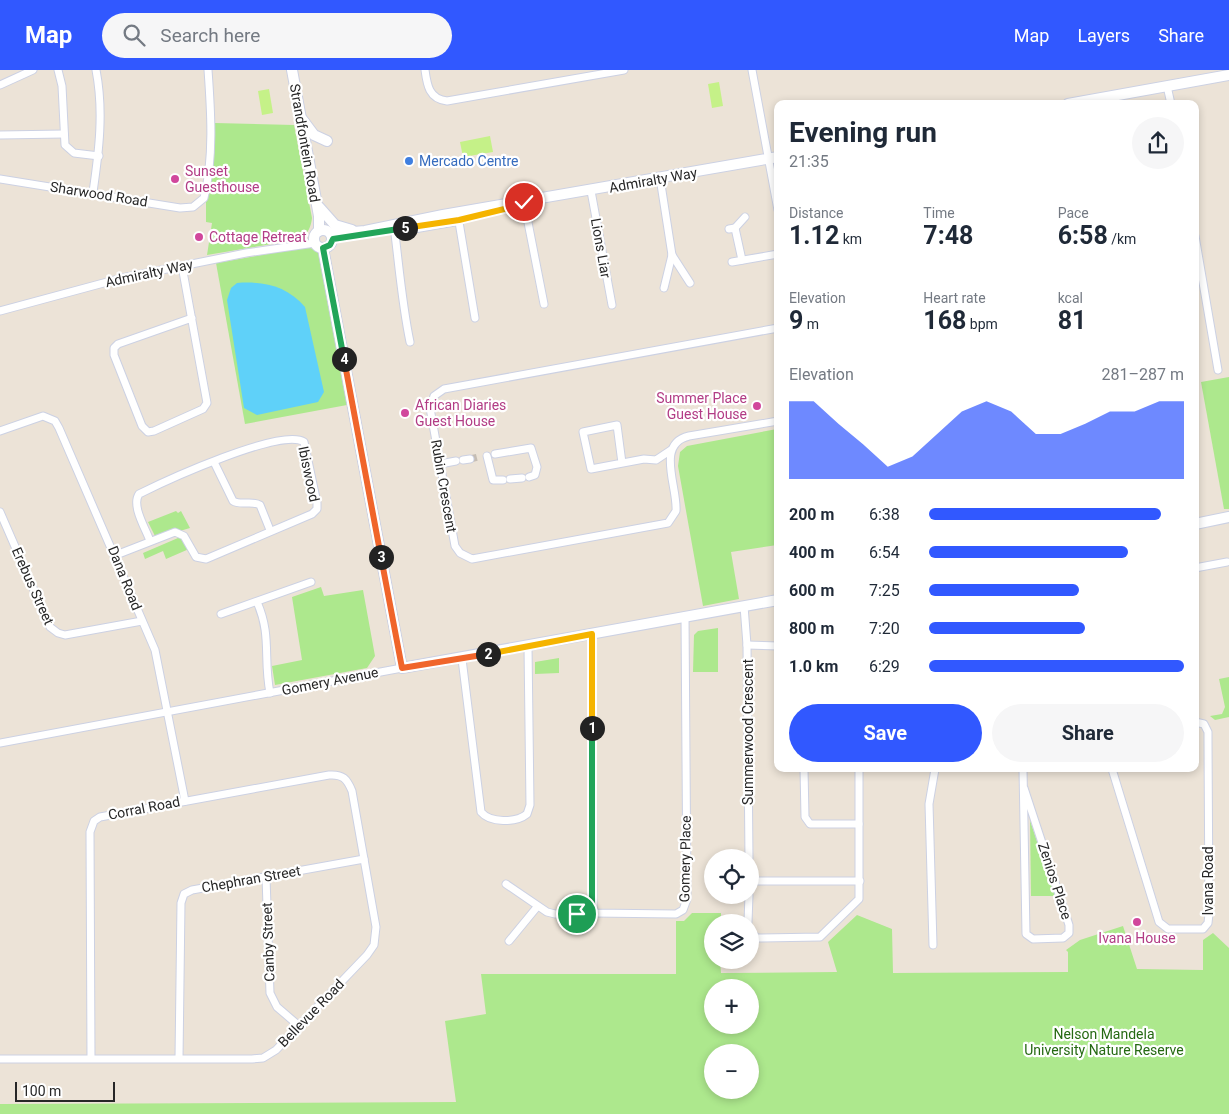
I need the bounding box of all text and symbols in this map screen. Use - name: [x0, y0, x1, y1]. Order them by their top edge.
- search box: [102, 13, 452, 58]
- text: Map: [25, 21, 72, 49]
- icon: search: [120, 21, 148, 49]
- text: Search here: [160, 24, 260, 47]
- text: Map: [1014, 25, 1049, 46]
- text: Layers: [1077, 25, 1130, 46]
- text: Share: [1158, 25, 1204, 46]
- street label: Strandfontein Road: [287, 83, 323, 203]
- text: Evening run: [789, 116, 937, 149]
- button: share: [1132, 117, 1184, 169]
- text: 21:35: [789, 152, 829, 171]
- place label: Mercado Centre: [419, 153, 518, 169]
- marker: Mercado Centre: [403, 155, 415, 167]
- place label: Sunset Guesthouse: [185, 163, 260, 195]
- street label: Admiralty Way: [608, 164, 699, 196]
- marker: Sunset Guesthouse: [169, 173, 181, 185]
- street label: Sharwood Road: [49, 178, 149, 210]
- pin: [503, 181, 545, 223]
- icon: check: [510, 188, 538, 216]
- text: Distance: [789, 205, 844, 221]
- text: Time: [923, 205, 955, 221]
- text: Pace: [1058, 205, 1089, 221]
- pin: 5: [392, 216, 418, 240]
- street label: Lions Liar: [588, 217, 614, 280]
- text: 5: [401, 220, 410, 236]
- text: 1.12: [789, 221, 839, 250]
- text: 7:48: [923, 221, 973, 250]
- text: 6:58: [1058, 221, 1108, 250]
- place label: Cottage Retreat: [209, 229, 307, 245]
- marker: Cottage Retreat: [193, 231, 205, 243]
- text: km: [839, 231, 862, 247]
- text: /km: [1108, 231, 1136, 247]
- street label: Admiralty Way: [104, 256, 195, 290]
- text: Elevation: [789, 290, 846, 306]
- text: Heart rate: [923, 290, 986, 306]
- text: kcal: [1058, 290, 1083, 306]
- text: 9: [789, 306, 803, 335]
- text: 168: [923, 306, 966, 335]
- text: 81: [1058, 306, 1086, 335]
- text: m: [803, 316, 819, 332]
- text: bpm: [966, 316, 998, 332]
- pin: 4: [332, 346, 356, 372]
- text: 4: [340, 351, 349, 367]
- text: Elevation: [789, 365, 854, 384]
- text: 281–287 m: [1102, 365, 1184, 384]
- place label: Summer Place Guest House: [656, 390, 747, 422]
- place label: African Diaries Guest House: [415, 397, 506, 429]
- marker: Summer Place Guest House: [751, 400, 763, 412]
- marker: African Diaries Guest House: [399, 407, 411, 419]
- street label: Rubin Crescent: [428, 438, 460, 534]
- street label: Ibiswood: [295, 445, 323, 503]
- text: 200 m: [789, 505, 834, 524]
- text: 6:38: [869, 505, 900, 524]
- text: 400 m: [789, 543, 834, 562]
- text: 6:54: [869, 543, 900, 562]
- street label: Dana Road: [105, 544, 145, 612]
- pin: 3: [368, 544, 394, 570]
- street label: Erebus Street: [9, 545, 57, 628]
- text: 3: [377, 549, 386, 565]
- text: 600 m: [789, 581, 834, 600]
- text: 7:25: [869, 581, 900, 600]
- text: 800 m: [789, 619, 834, 638]
- text: 7:20: [869, 619, 900, 638]
- pin: 2: [476, 642, 500, 666]
- text: 2: [484, 646, 493, 662]
- text: 1.0 km: [789, 657, 838, 676]
- text: 6:29: [869, 657, 900, 676]
- street label: Summerwood Crescent: [740, 659, 756, 805]
- street label: Gomery Avenue: [280, 664, 380, 698]
- button: Save: [789, 704, 982, 762]
- button: Share: [992, 704, 1184, 762]
- pin: 1: [580, 716, 604, 740]
- text: 1: [588, 720, 597, 736]
- street label: Corral Road: [107, 793, 181, 823]
- street label: Gomery Place: [676, 815, 694, 903]
- street label: Zenios Place: [1035, 840, 1075, 922]
- street label: Ivana Road: [1200, 846, 1216, 916]
- map controls: [704, 849, 759, 1099]
- button: locate: [704, 849, 759, 904]
- street label: Chephran Street: [200, 862, 302, 896]
- pin: [556, 893, 598, 935]
- icon: arrive: [563, 900, 591, 928]
- street label: Canby Street: [259, 902, 277, 982]
- button: layers: [704, 914, 759, 969]
- marker: Ivana House: [1131, 916, 1143, 928]
- place label: Ivana House: [1098, 930, 1176, 946]
- street label: Bellevue Road: [275, 976, 347, 1050]
- button: +: [704, 979, 759, 1034]
- park label: Nelson Mandela University Nature Reserve: [1024, 1026, 1184, 1058]
- button: −: [704, 1044, 759, 1099]
- scale bar: [15, 1079, 115, 1102]
- text: 100 m: [22, 1083, 61, 1099]

